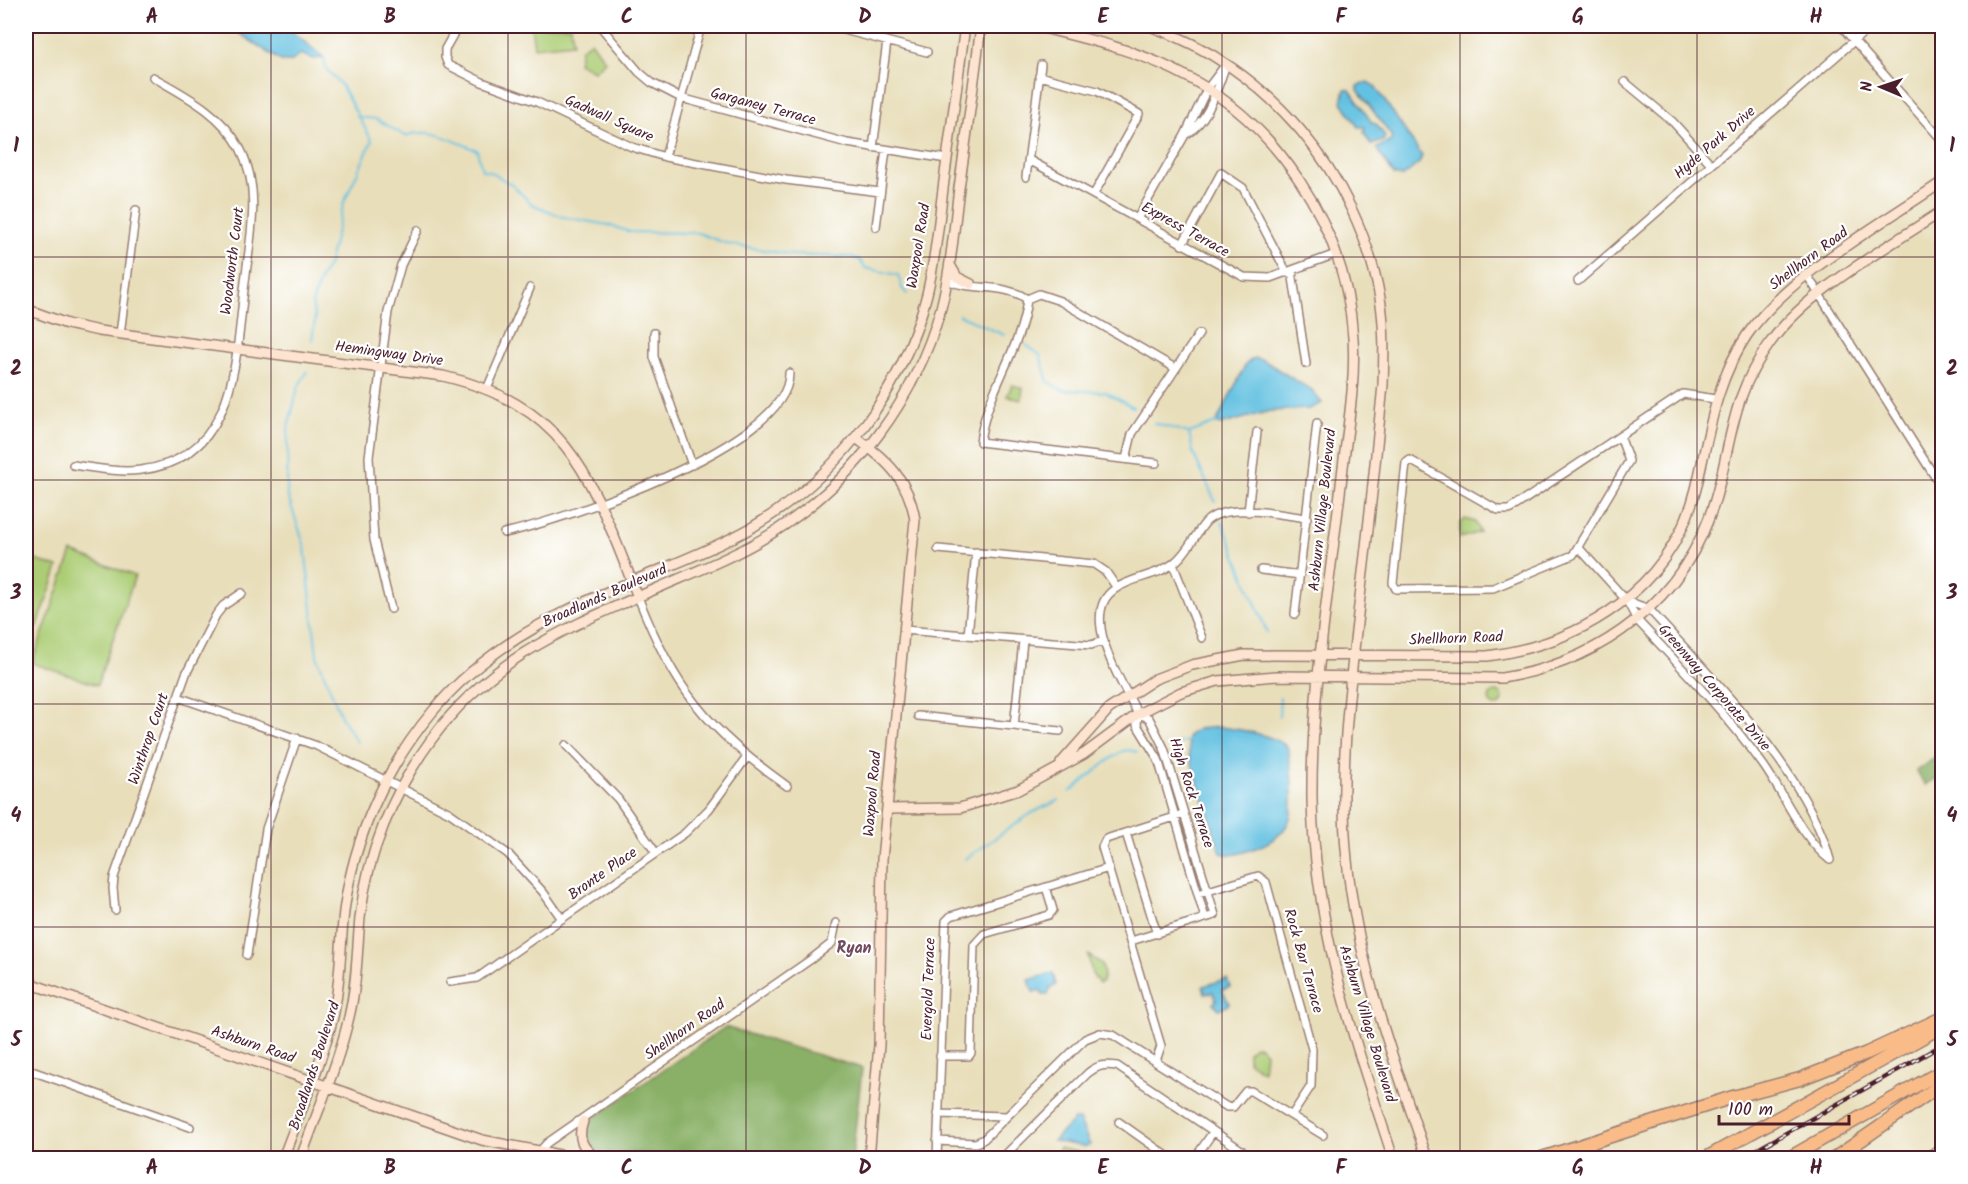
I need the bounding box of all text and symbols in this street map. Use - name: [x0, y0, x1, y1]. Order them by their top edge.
- text: A: [146, 2, 158, 34]
- text: B: [384, 2, 396, 34]
- text: C: [621, 2, 633, 34]
- text: D: [858, 2, 872, 34]
- text: E: [1097, 2, 1109, 34]
- text: F: [1336, 2, 1348, 34]
- text: G: [1572, 2, 1584, 34]
- text: H: [1809, 2, 1823, 34]
- north arrow: [1851, 57, 1911, 117]
- street label: Garganey Terrace: [708, 81, 819, 133]
- text: N: [1855, 81, 1880, 92]
- street label: Gadwall Square: [561, 89, 658, 149]
- street label: Hyde Park Drive: [1669, 100, 1761, 185]
- text: 1: [13, 131, 19, 163]
- text: 1: [1949, 131, 1955, 163]
- street label: Express Terrace: [1136, 196, 1234, 264]
- street label: Waxpool Road: [900, 201, 938, 290]
- street label: Woodworth Court: [214, 206, 252, 316]
- street label: Shellhorn Road: [1764, 221, 1854, 297]
- street label: Hemingway Drive: [333, 335, 445, 373]
- text: 2: [10, 354, 22, 386]
- text: 2: [1946, 354, 1958, 386]
- street label: Ashburn Village Boulevard: [1303, 427, 1344, 592]
- street label: Broadlands Boulevard: [539, 558, 672, 634]
- text: 3: [10, 578, 22, 610]
- text: 3: [1946, 578, 1958, 610]
- street label: Greenway Corporate Drive: [1652, 619, 1776, 757]
- street label: Shellhorn Road: [1409, 625, 1504, 653]
- street label: Winthrop Court: [122, 690, 176, 788]
- street label: High Rock Terrace: [1162, 734, 1220, 852]
- street label: Waxpool Road: [857, 750, 889, 838]
- text: 4: [11, 801, 22, 833]
- text: 4: [1947, 801, 1958, 833]
- street label: Bronte Place: [563, 841, 643, 907]
- street label: Rock Bar Terrace: [1277, 906, 1329, 1016]
- district label: Ryan: [837, 936, 872, 961]
- street label: Evergold Terrace: [915, 937, 943, 1041]
- street label: Ashburn Village Boulevard: [1332, 942, 1402, 1106]
- street label: Shellhorn Road: [640, 993, 731, 1067]
- street label: Broadlands Boulevard: [283, 998, 347, 1134]
- street label: Ashburn Road: [208, 1019, 299, 1071]
- text: 5: [10, 1025, 23, 1057]
- text: 5: [1946, 1025, 1959, 1057]
- scale bar: [1719, 1088, 1850, 1126]
- text: 100 m: [1728, 1096, 1773, 1125]
- text: A: [146, 1153, 158, 1184]
- text: B: [384, 1153, 396, 1184]
- text: C: [621, 1153, 633, 1184]
- text: D: [858, 1153, 872, 1184]
- text: E: [1097, 1153, 1109, 1184]
- text: F: [1336, 1153, 1348, 1184]
- text: G: [1572, 1153, 1584, 1184]
- text: H: [1809, 1153, 1823, 1184]

